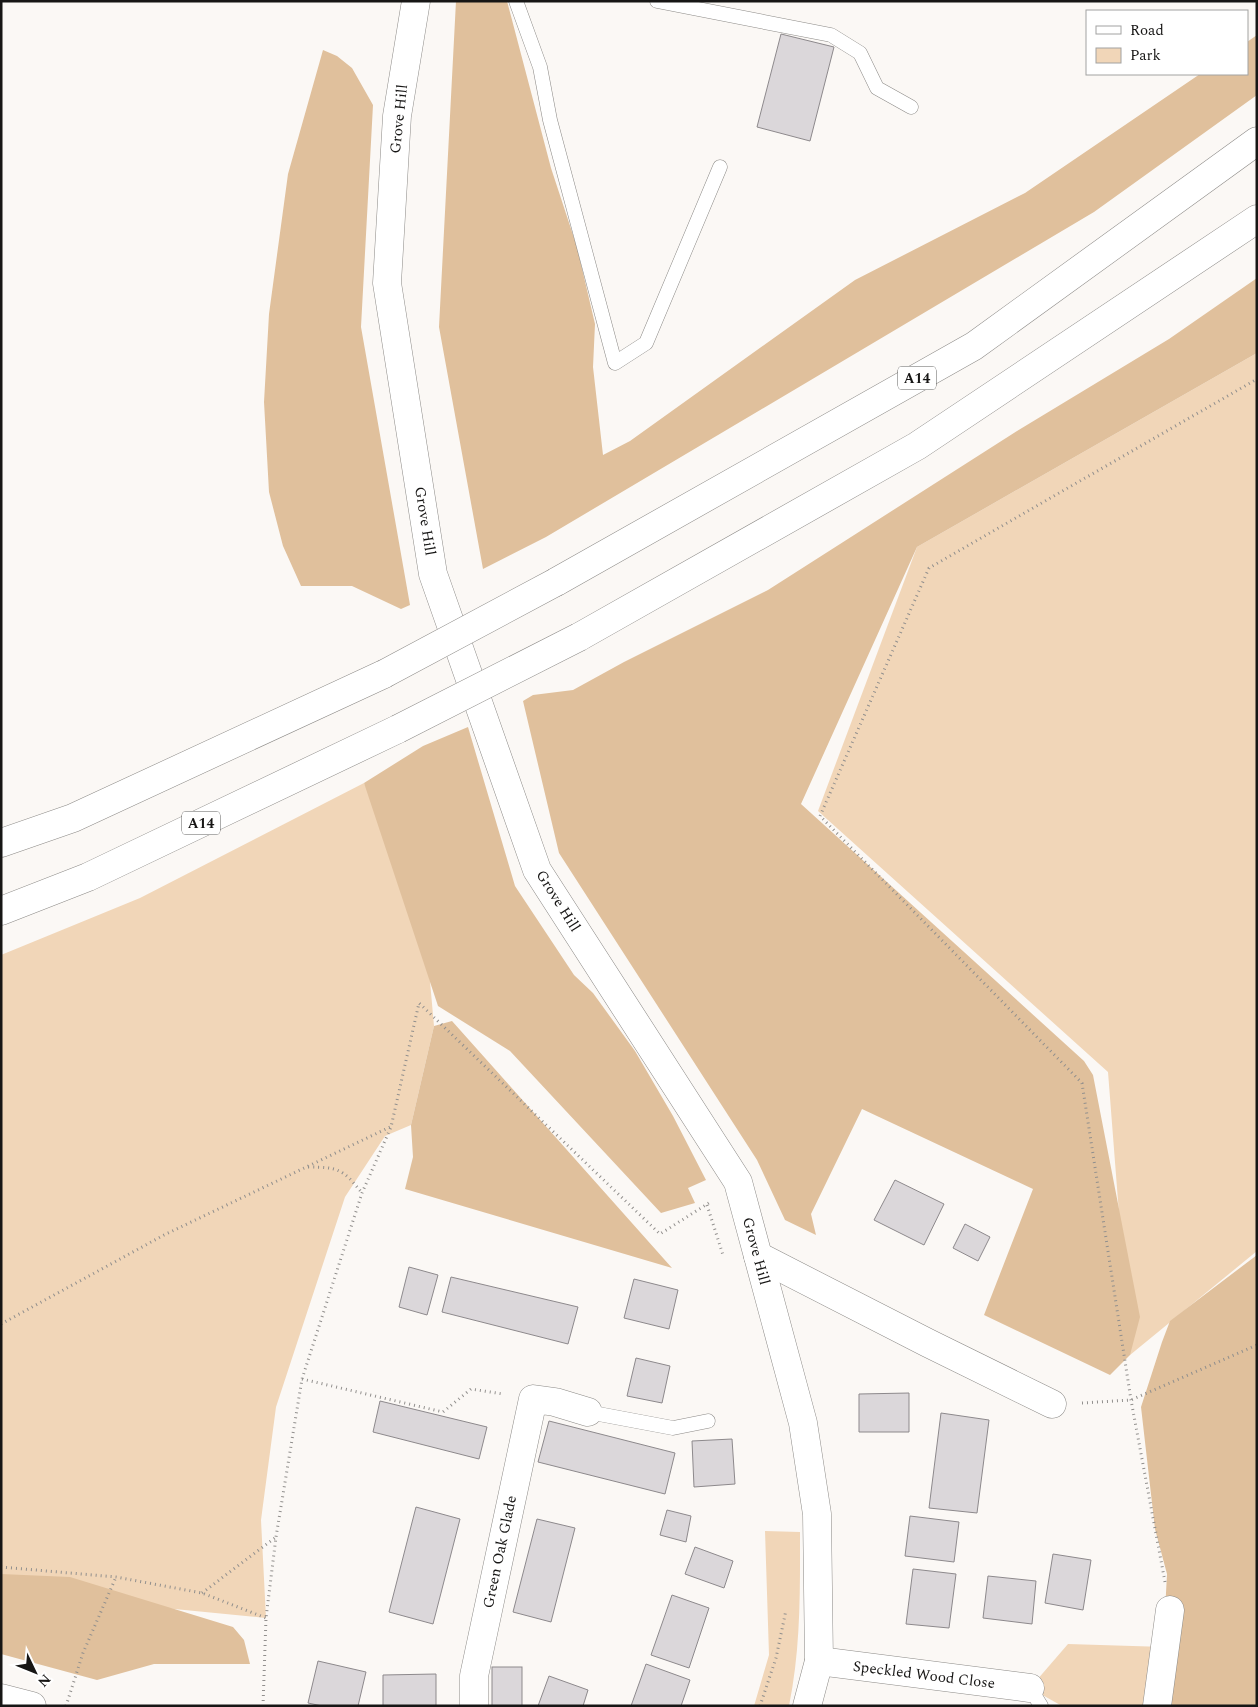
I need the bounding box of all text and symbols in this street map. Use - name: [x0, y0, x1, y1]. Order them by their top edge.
- legend: [1086, 10, 1248, 75]
- text: Road: [1130, 19, 1164, 42]
- text: Park: [1130, 44, 1161, 67]
- street label: Grove Hill: [384, 83, 414, 155]
- road number: A14: [898, 366, 936, 389]
- street label: Grove Hill: [408, 485, 442, 557]
- road number: A14: [182, 811, 220, 834]
- street label: Grove Hill: [530, 865, 586, 937]
- street label: Grove Hill: [736, 1214, 776, 1288]
- street label: Green Oak Glade: [477, 1493, 523, 1611]
- north arrow: [10, 1647, 60, 1697]
- street label: Speckled Wood Close: [852, 1655, 996, 1695]
- text: N: [33, 1669, 56, 1692]

